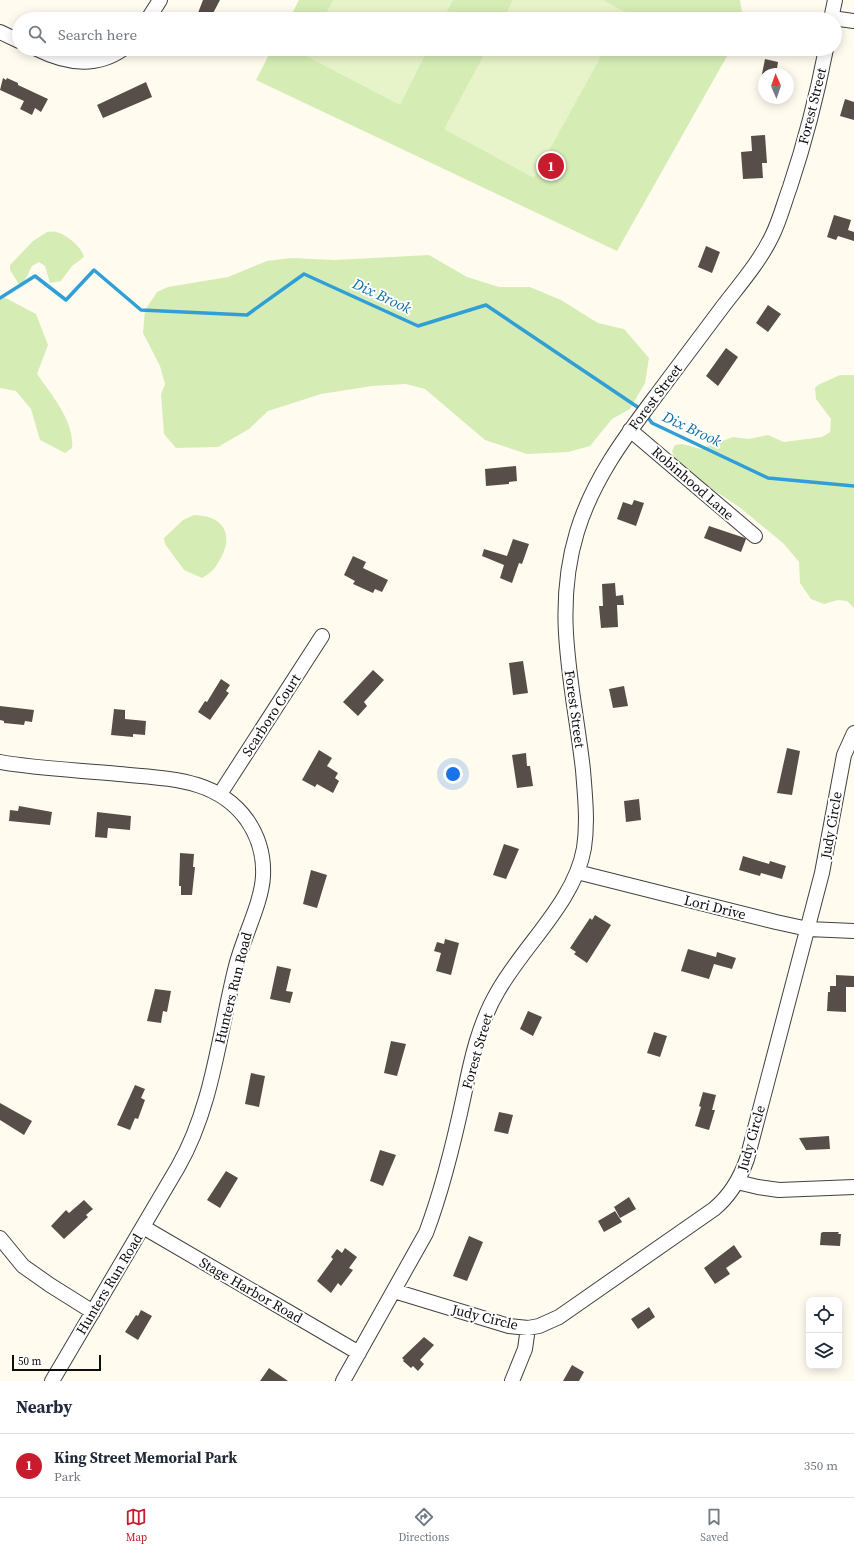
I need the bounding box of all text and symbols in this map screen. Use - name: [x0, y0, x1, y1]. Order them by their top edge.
- search box: [12, 12, 842, 56]
- icon: search: [26, 23, 48, 45]
- text: Search here: [58, 24, 137, 45]
- street label: Forest Street: [793, 65, 831, 146]
- north arrow: [758, 68, 794, 104]
- pin: 1: [538, 151, 564, 181]
- water label: Dix Brook: [349, 272, 416, 319]
- street label: Forest Street: [623, 359, 687, 434]
- water label: Dix Brook: [659, 405, 726, 452]
- street label: Robinhood Lane: [647, 442, 739, 524]
- street label: Forest Street: [560, 669, 590, 750]
- street label: Scarboro Court: [237, 670, 305, 760]
- your location: [443, 764, 463, 784]
- street label: Judy Circle: [815, 790, 847, 861]
- street label: Lori Drive: [682, 890, 748, 924]
- street label: Hunters Run Road: [209, 930, 257, 1046]
- street label: Forest Street: [457, 1010, 498, 1091]
- street label: Judy Circle: [732, 1103, 770, 1174]
- street label: Hunters Run Road: [71, 1230, 147, 1338]
- street label: Stage Harbor Road: [196, 1252, 306, 1328]
- map controls: [806, 1297, 842, 1369]
- button: locate: [806, 1297, 842, 1333]
- street label: Judy Circle: [449, 1299, 520, 1335]
- button: layers: [806, 1333, 842, 1369]
- scale bar: [12, 1353, 101, 1372]
- text: 50 m: [18, 1354, 41, 1369]
- text: Nearby: [16, 1395, 72, 1419]
- text: King Street Memorial Park: [54, 1447, 237, 1468]
- text: 1: [25, 1457, 33, 1474]
- text: 350 m: [804, 1457, 838, 1474]
- text: Park: [54, 1468, 81, 1485]
- tab: Map: [125, 1506, 147, 1545]
- tab: Directions: [398, 1506, 449, 1545]
- tab: Saved: [700, 1506, 729, 1545]

